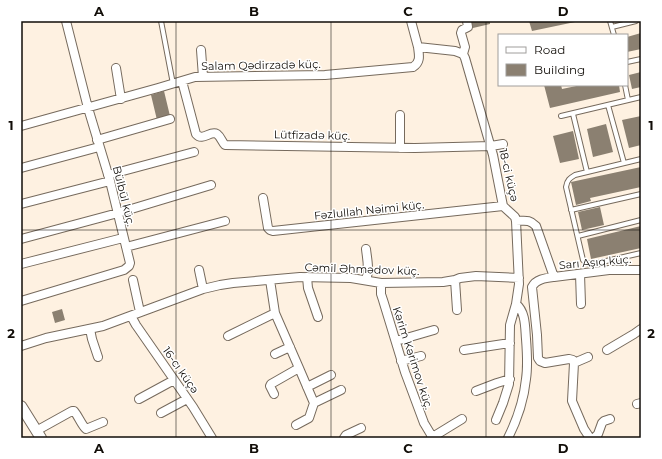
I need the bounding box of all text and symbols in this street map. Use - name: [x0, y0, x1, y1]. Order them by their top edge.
- text: A: [93, 3, 105, 19]
- text: B: [249, 3, 259, 19]
- text: C: [403, 3, 413, 19]
- text: D: [558, 3, 569, 19]
- legend: [498, 34, 628, 86]
- text: Road: [534, 42, 565, 57]
- street label: Salam Qədirzadə küç.: [201, 57, 321, 73]
- text: Building: [534, 62, 585, 77]
- text: 1: [8, 117, 14, 133]
- text: 1: [648, 117, 654, 133]
- street label: Lütfizadə küç.: [274, 127, 350, 143]
- street label: 18-ci küçə: [496, 147, 522, 203]
- street label: Bülbül küç.: [110, 164, 138, 228]
- street label: Fəzlullah Nəimi küç.: [313, 197, 425, 223]
- street label: Sarı Aşıq küç.: [558, 252, 632, 272]
- street label: Cəmil Əhmədov küç.: [304, 260, 420, 278]
- street label: Kərim Kərimov küç.: [390, 305, 436, 411]
- text: 2: [7, 325, 15, 341]
- text: 2: [647, 325, 655, 341]
- street label: 16-cı küçə: [160, 344, 202, 396]
- text: A: [93, 440, 105, 456]
- text: B: [249, 440, 259, 456]
- text: C: [403, 440, 413, 456]
- text: D: [558, 440, 569, 456]

